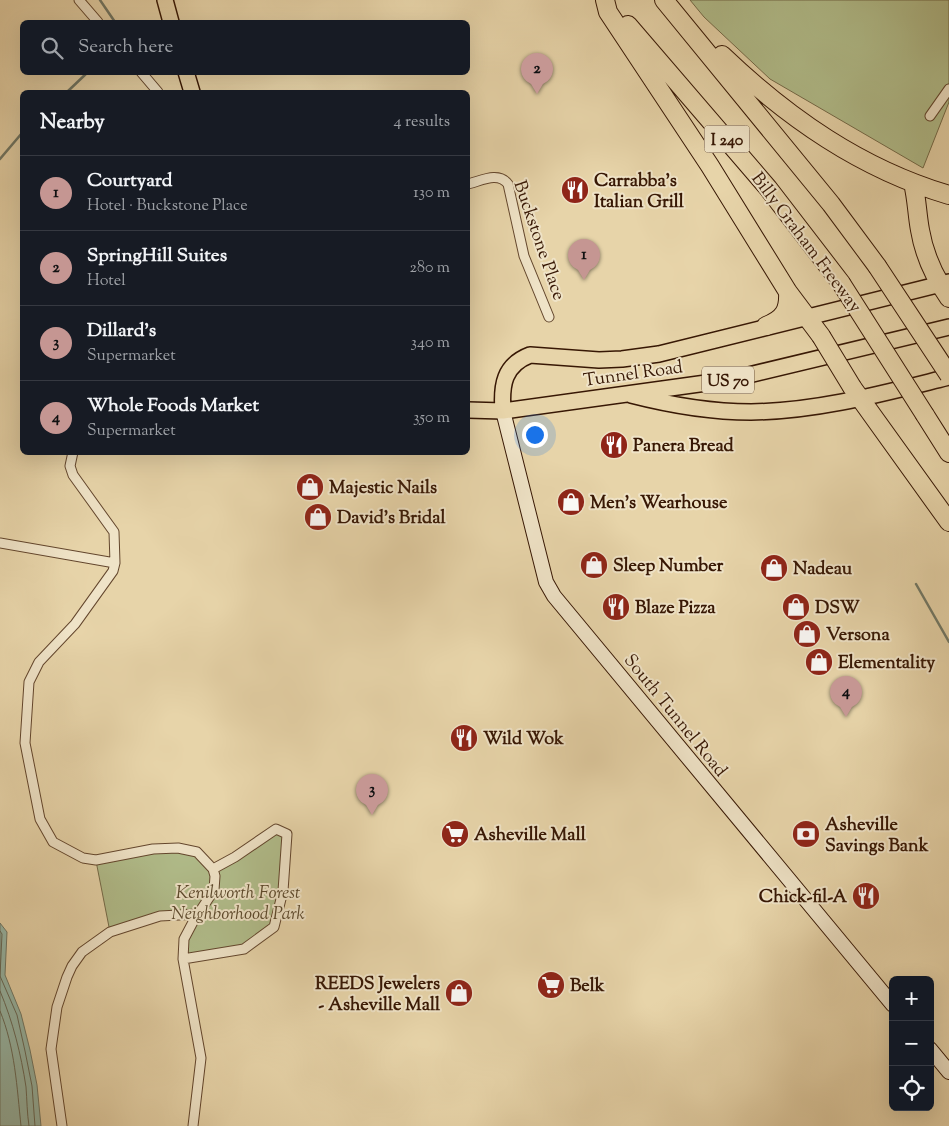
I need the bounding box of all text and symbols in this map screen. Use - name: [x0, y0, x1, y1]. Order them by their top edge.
- search box: [20, 20, 470, 75]
- icon: search: [38, 34, 66, 62]
- text: Search here: [78, 34, 173, 61]
- pin: 2: [521, 53, 553, 94]
- text: Nearby: [40, 108, 105, 138]
- text: 4 results: [394, 111, 450, 134]
- road number: I 240: [704, 126, 750, 152]
- text: Courtyard: [87, 168, 173, 195]
- street label: Billy Graham Freeway: [744, 168, 867, 319]
- place label: Carrabba's Italian Grill: [594, 169, 685, 216]
- restaurant icon: Carrabba's Italian Grill: [560, 175, 590, 205]
- street label: Buckstone Place: [505, 177, 571, 304]
- text: 1: [53, 182, 59, 205]
- text: 130 m: [413, 182, 450, 205]
- text: Hotel · Buckstone Place: [87, 195, 248, 218]
- pin: 1: [568, 239, 600, 280]
- text: SpringHill Suites: [87, 243, 227, 270]
- text: 2: [52, 257, 60, 280]
- text: 280 m: [409, 257, 450, 280]
- text: Hotel: [87, 270, 126, 293]
- text: Dillard's: [87, 318, 156, 345]
- text: 3: [53, 332, 59, 355]
- text: 340 m: [411, 332, 450, 355]
- text: Supermarket: [87, 345, 176, 368]
- street label: Tunnel Road: [582, 355, 685, 395]
- road number: US 70: [702, 366, 754, 394]
- text: Whole Foods Market: [87, 393, 259, 420]
- text: 4: [52, 407, 60, 430]
- text: 350 m: [413, 407, 450, 430]
- text: Supermarket: [87, 420, 176, 443]
- your location: [522, 422, 548, 448]
- restaurant icon: Panera Bread: [599, 430, 629, 460]
- place label: Panera Bread: [633, 434, 734, 460]
- shop icon: Majestic Nails: [295, 472, 325, 502]
- place label: Majestic Nails: [329, 476, 437, 502]
- shop icon: Men's Wearhouse: [556, 487, 586, 517]
- place label: Men's Wearhouse: [590, 491, 728, 517]
- shop icon: David's Bridal: [303, 502, 333, 532]
- place label: David's Bridal: [337, 506, 446, 532]
- shop icon: Sleep Number: [579, 550, 609, 580]
- shop icon: Nadeau: [759, 553, 789, 583]
- place label: Sleep Number: [613, 554, 724, 580]
- place label: Nadeau: [793, 557, 853, 583]
- restaurant icon: Blaze Pizza: [601, 592, 631, 622]
- shop icon: DSW: [781, 592, 811, 622]
- place label: Blaze Pizza: [635, 596, 716, 622]
- place label: DSW: [815, 596, 860, 622]
- shop icon: Versona: [792, 619, 822, 649]
- place label: Versona: [826, 623, 890, 649]
- shop icon: Elementality: [804, 647, 834, 677]
- street label: South Tunnel Road: [617, 649, 732, 783]
- place label: Elementality: [838, 651, 935, 677]
- pin: 4: [830, 676, 862, 717]
- restaurant icon: Wild Wok: [449, 723, 479, 753]
- place label: Wild Wok: [483, 727, 564, 753]
- pin: 3: [356, 774, 388, 815]
- place label: Asheville Savings Bank: [825, 813, 929, 860]
- supermarket icon: Asheville Mall: [440, 819, 470, 849]
- bank icon: Asheville Savings Bank: [791, 819, 821, 849]
- place label: Asheville Mall: [474, 823, 587, 849]
- park label: Kenilworth Forest Neighborhood Park: [171, 881, 305, 928]
- restaurant icon: Chick-fil-A: [851, 881, 881, 911]
- place label: Chick-fil-A: [759, 885, 847, 911]
- supermarket icon: Belk: [536, 970, 566, 1000]
- place label: REEDS Jewelers - Asheville Mall: [315, 972, 441, 1019]
- place label: Belk: [570, 974, 605, 1000]
- map controls: [889, 976, 934, 1111]
- button: +: [889, 976, 934, 1021]
- shop icon: REEDS Jewelers - Asheville Mall: [444, 978, 474, 1008]
- button: −: [889, 1021, 934, 1066]
- button: locate: [889, 1066, 934, 1111]

